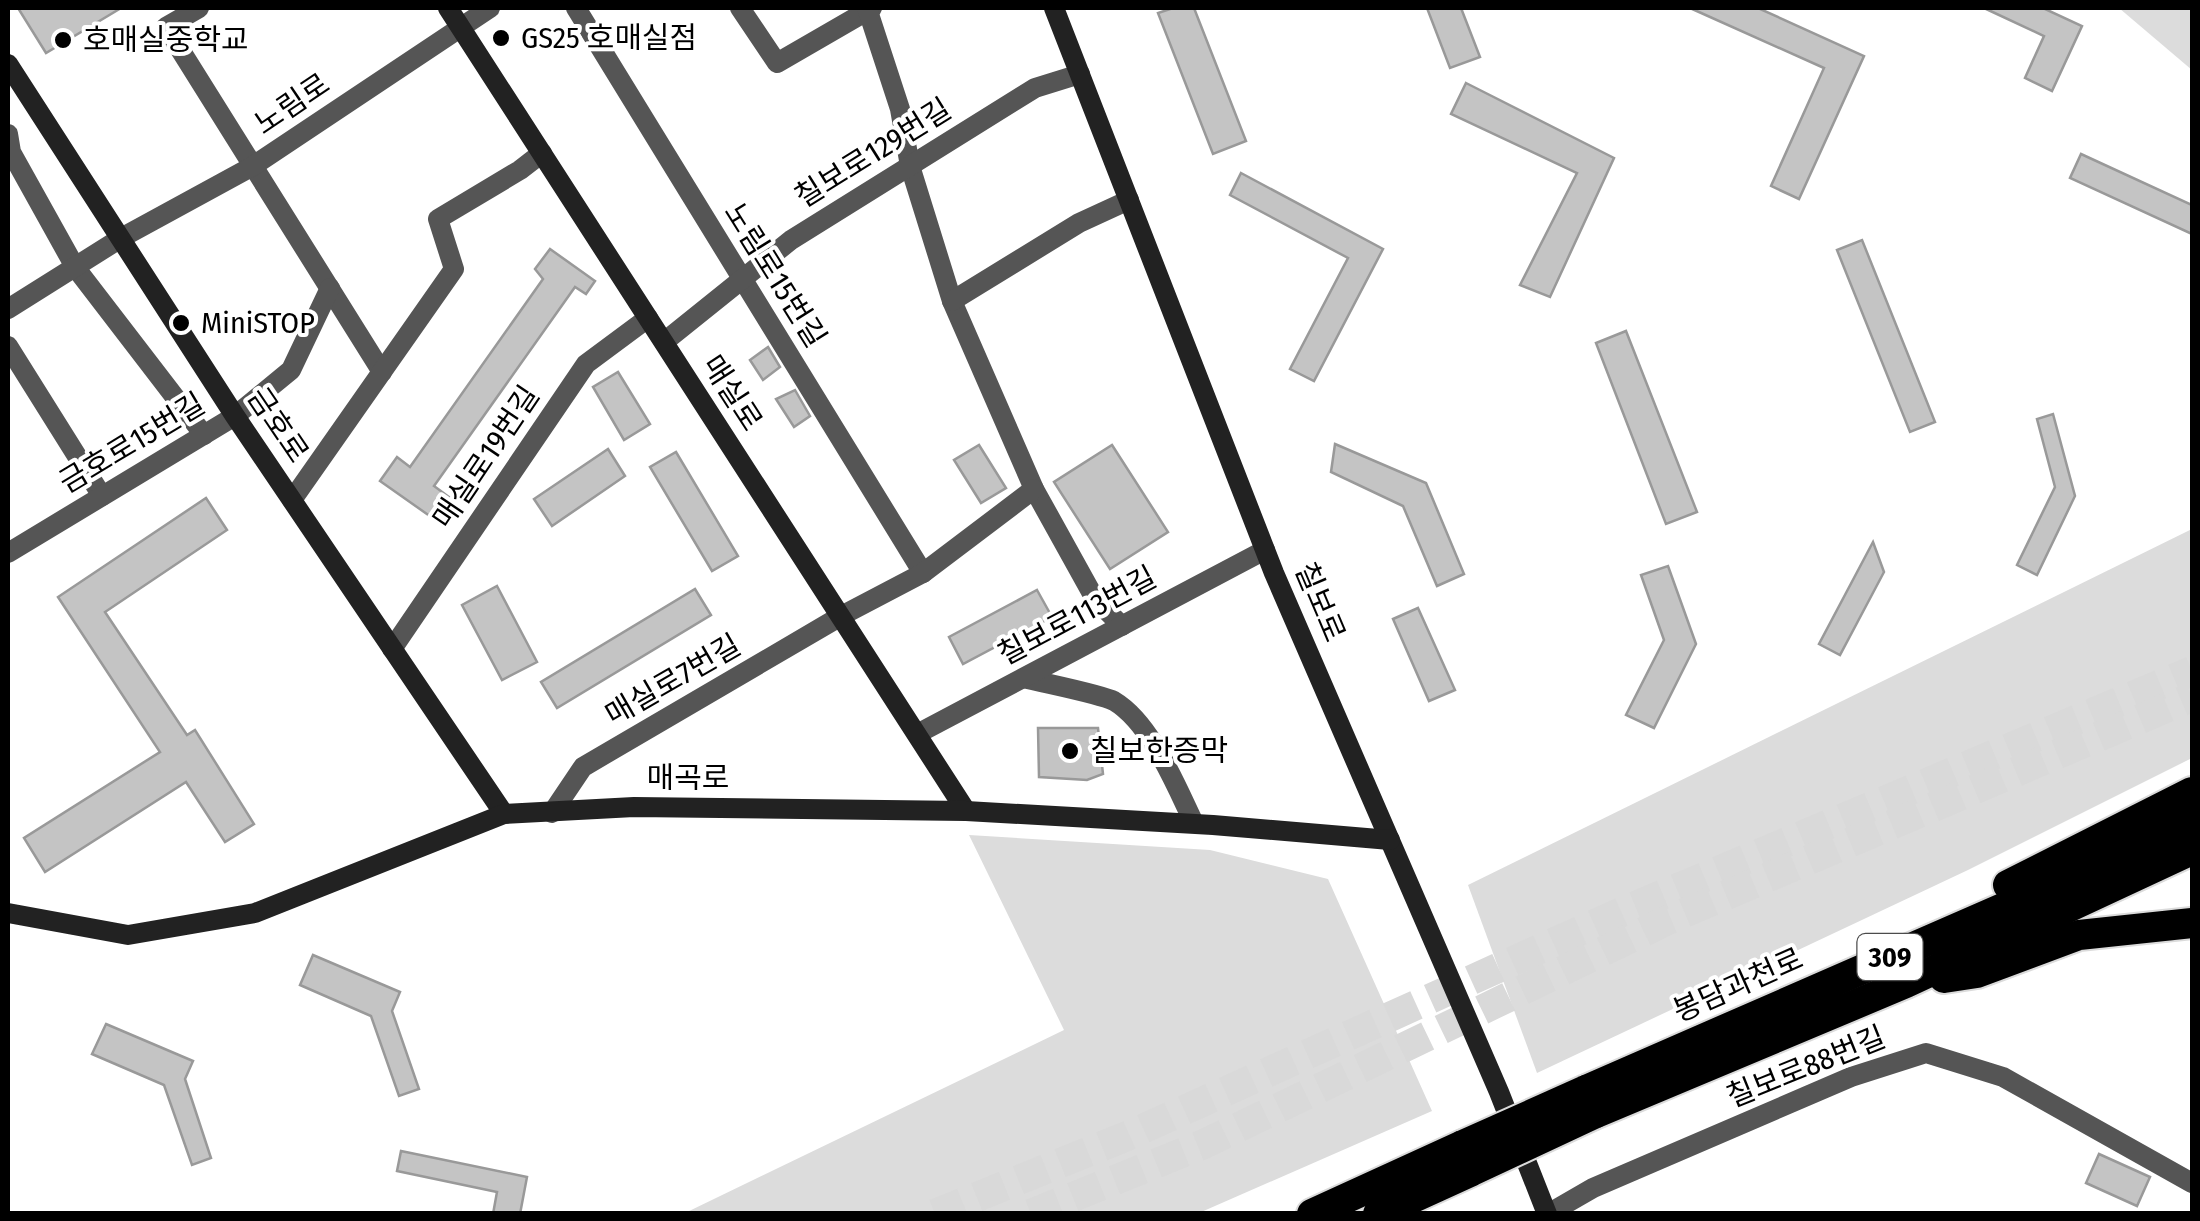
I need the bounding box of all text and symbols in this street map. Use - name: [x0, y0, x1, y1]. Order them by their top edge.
- place label: GS25 호매실점: [521, 20, 697, 56]
- place label: 호매실중학교: [83, 22, 249, 58]
- marker: GS25 호매실점: [490, 27, 512, 49]
- marker: 호매실중학교: [52, 29, 74, 51]
- street label: 노림로: [248, 66, 336, 142]
- street label: 칠보로129번길: [788, 91, 958, 215]
- street label: 노림로15번길: [716, 196, 834, 354]
- place label: MiniSTOP: [201, 305, 315, 341]
- marker: MiniSTOP: [170, 312, 192, 334]
- street label: 매실로: [694, 348, 770, 438]
- street label: 매실로19번길: [425, 379, 547, 535]
- street label: 금호로: [240, 381, 316, 469]
- street label: 금호로15번길: [53, 385, 211, 501]
- street label: 칠보로: [1287, 557, 1353, 647]
- street label: 칠보로113번길: [992, 559, 1162, 673]
- street label: 매실로7번길: [599, 627, 747, 733]
- place label: 칠보한증막: [1090, 733, 1228, 769]
- marker: 칠보한증막: [1059, 740, 1081, 762]
- street label: 매곡로: [647, 760, 729, 796]
- road number: 309: [1858, 934, 1922, 980]
- street label: 봉담과천로: [1668, 940, 1808, 1030]
- street label: 칠보로88번길: [1721, 1019, 1891, 1115]

